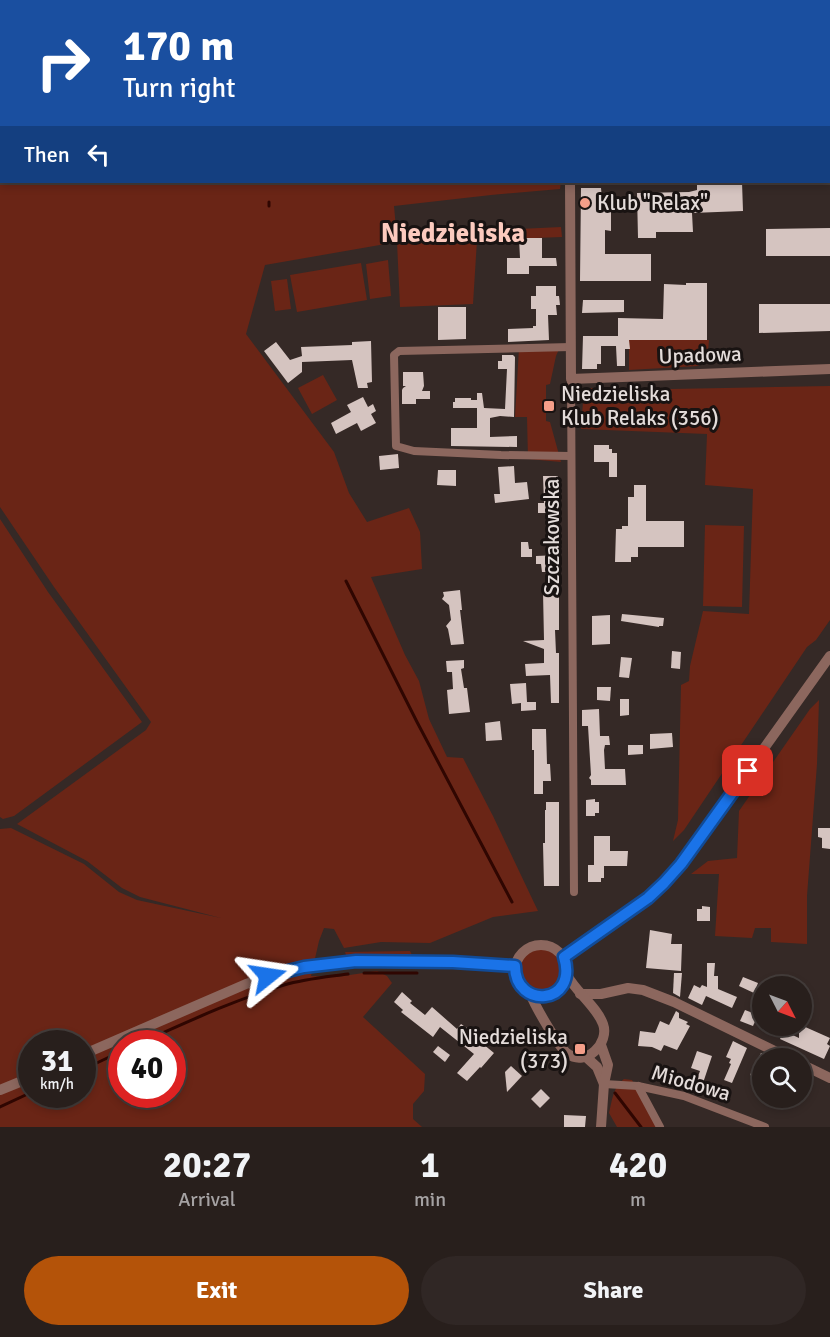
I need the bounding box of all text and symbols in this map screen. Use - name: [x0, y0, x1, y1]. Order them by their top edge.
- text: 170 m: [123, 21, 234, 72]
- icon: right: [24, 24, 102, 102]
- text: Turn right: [123, 72, 236, 105]
- icon: left: [82, 138, 115, 171]
- text: Then: [24, 141, 70, 168]
- place label: Klub "Relax": [597, 190, 708, 216]
- marker: Klub "Relax": [578, 196, 592, 210]
- district label: Niedzieliska: [381, 217, 525, 250]
- street label: Upadowa: [658, 341, 742, 369]
- place label: Niedzieliska Klub Relaks (356): [561, 381, 719, 431]
- marker: Niedzieliska Klub Relaks (356): [542, 399, 556, 413]
- street label: Szczakowska: [539, 479, 565, 595]
- pin: [722, 745, 773, 796]
- icon: arrive: [731, 754, 764, 787]
- position arrow: [236, 944, 300, 1008]
- north arrow: [752, 976, 812, 1036]
- map controls: [752, 976, 812, 1108]
- place label: Niedzieliska (373): [459, 1024, 568, 1074]
- speed limit sign: 40: [108, 1030, 186, 1108]
- marker: Niedzieliska (373): [573, 1042, 587, 1056]
- text: 31: [41, 1043, 73, 1080]
- button: search: [752, 1048, 812, 1108]
- street label: Miodowa: [648, 1059, 734, 1107]
- text: km/h: [40, 1075, 74, 1093]
- text: 20:27: [163, 1143, 251, 1188]
- text: 1: [420, 1143, 440, 1188]
- text: 420: [609, 1143, 667, 1188]
- text: Arrival: [178, 1187, 236, 1212]
- text: min: [414, 1187, 446, 1212]
- text: m: [630, 1187, 646, 1212]
- button: Exit: [24, 1256, 409, 1325]
- button: Share: [421, 1256, 806, 1325]

